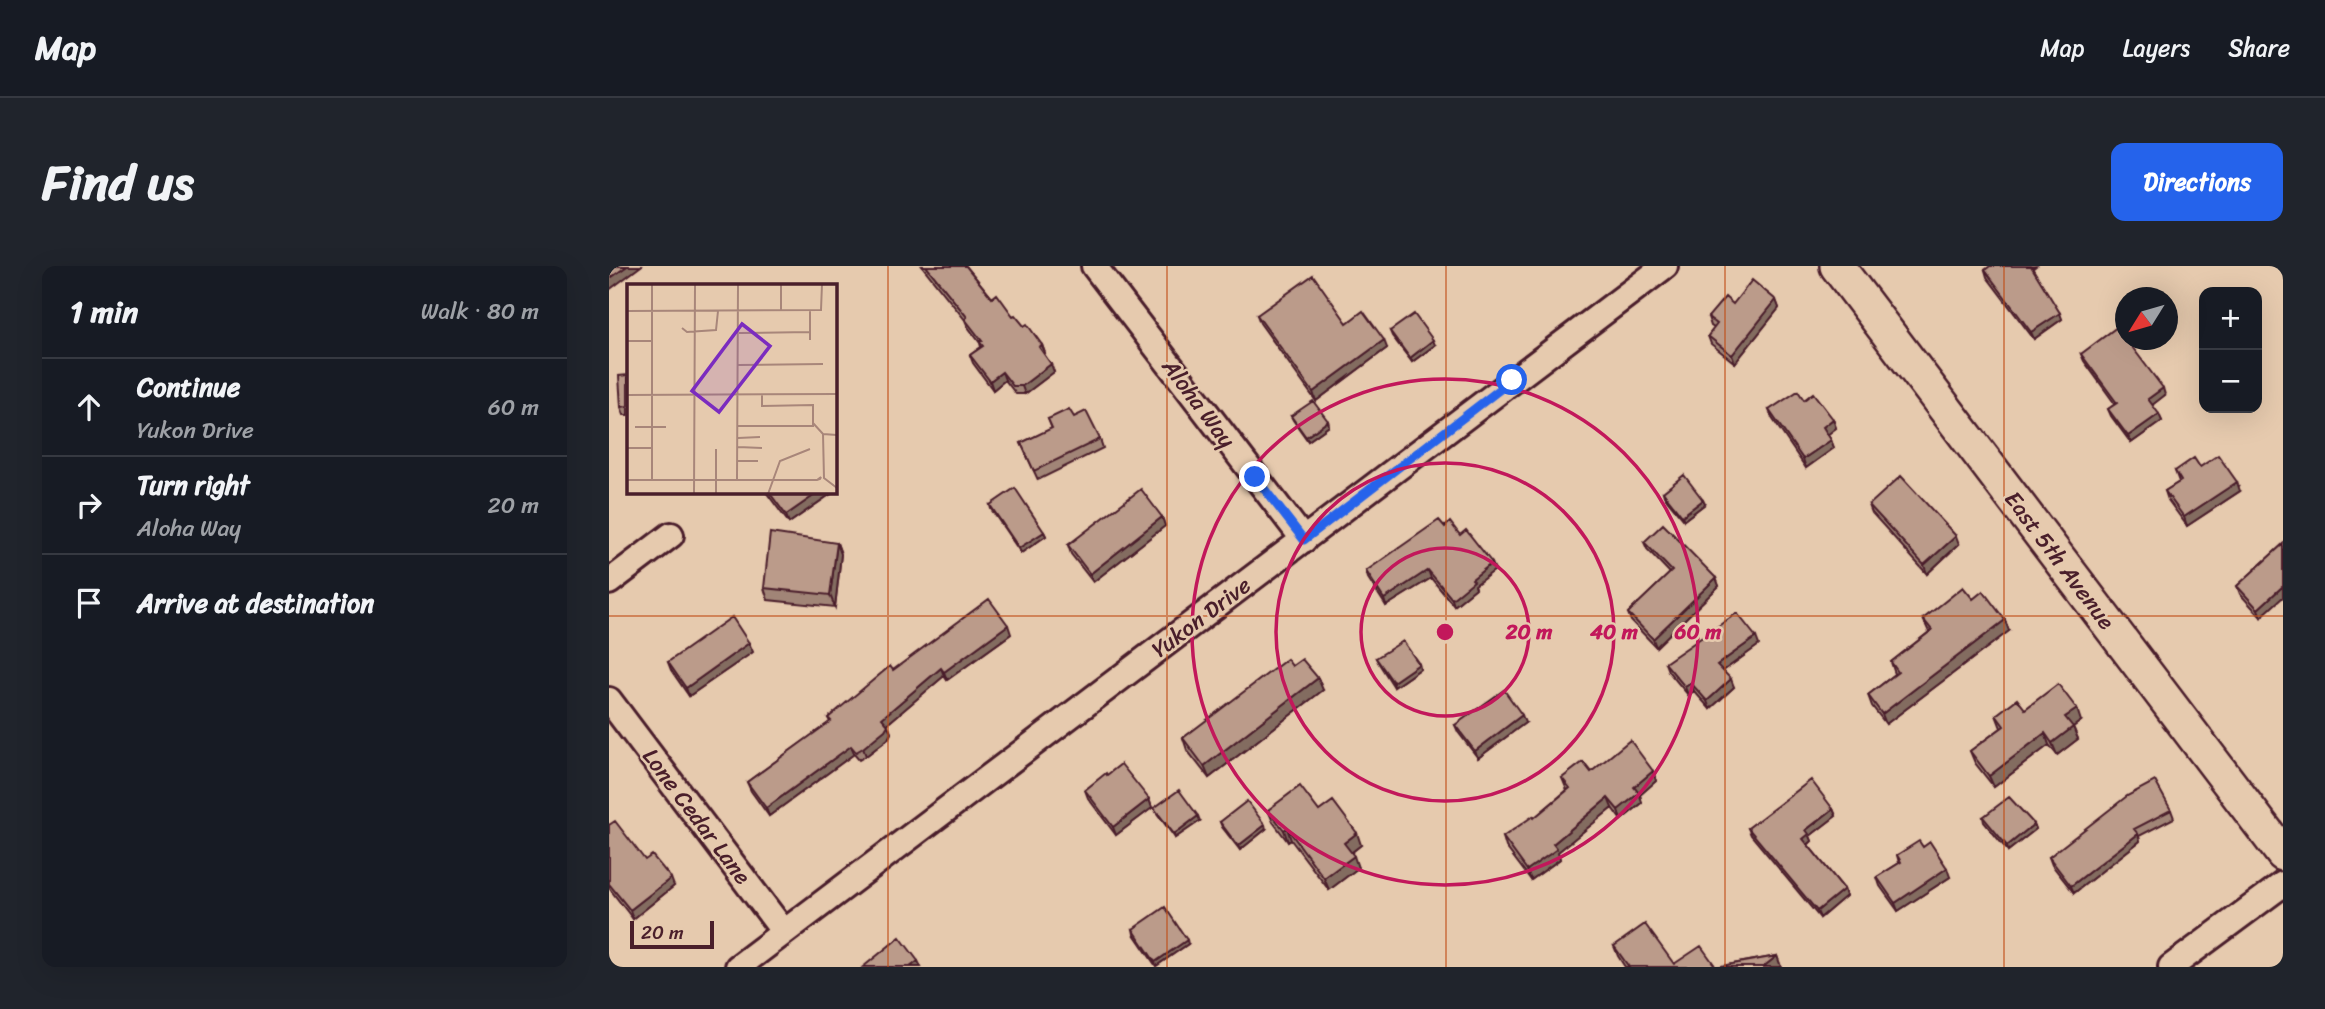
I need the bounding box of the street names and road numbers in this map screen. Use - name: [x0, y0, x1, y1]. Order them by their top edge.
- street label: Aloha Way: [1150, 349, 1246, 457]
- street label: East 5th Avenue: [1993, 482, 2126, 639]
- street label: Yukon Drive: [1142, 566, 1260, 669]
- street label: Lone Cedar Lane: [631, 739, 762, 894]

